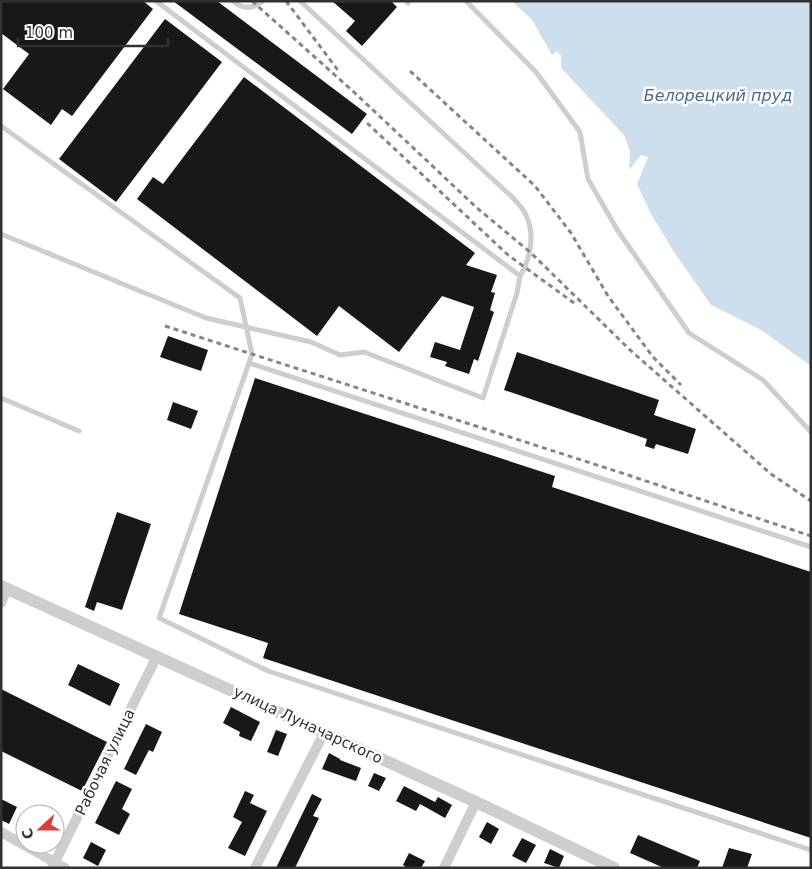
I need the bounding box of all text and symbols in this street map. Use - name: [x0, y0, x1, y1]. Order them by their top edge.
- scale bar: [18, 15, 168, 47]
- text: 100 m: [25, 24, 73, 42]
- water label: Белорецкий пруд: [644, 86, 792, 105]
- street label: улица Луначарского: [230, 682, 386, 768]
- street label: Рабочая улица: [71, 706, 139, 818]
- north arrow: [15, 804, 65, 854]
- text: С: [19, 826, 37, 841]

